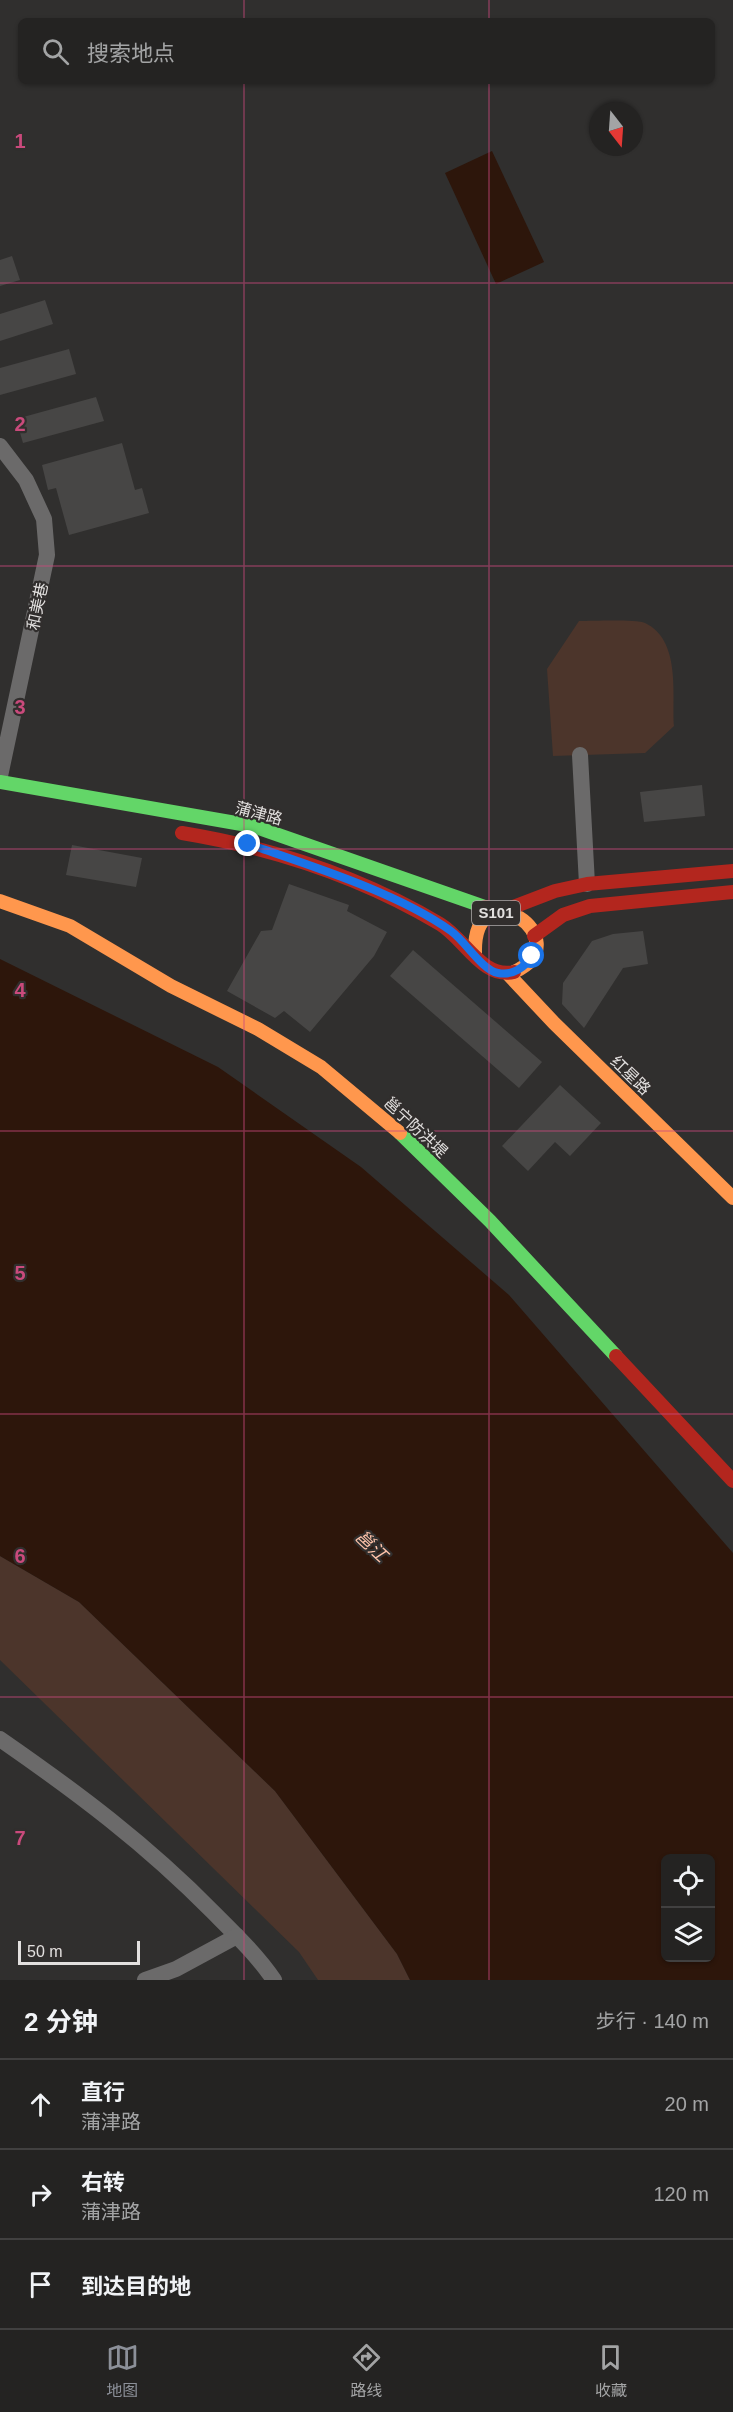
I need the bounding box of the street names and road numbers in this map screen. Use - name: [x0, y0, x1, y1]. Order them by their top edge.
- street label: 和美巷: [24, 581, 51, 631]
- street label: 蒲津路: [233, 799, 284, 828]
- road number: S101: [472, 901, 520, 925]
- street label: 红星路: [607, 1053, 654, 1098]
- street label: 邕宁防洪堤: [381, 1094, 451, 1161]

